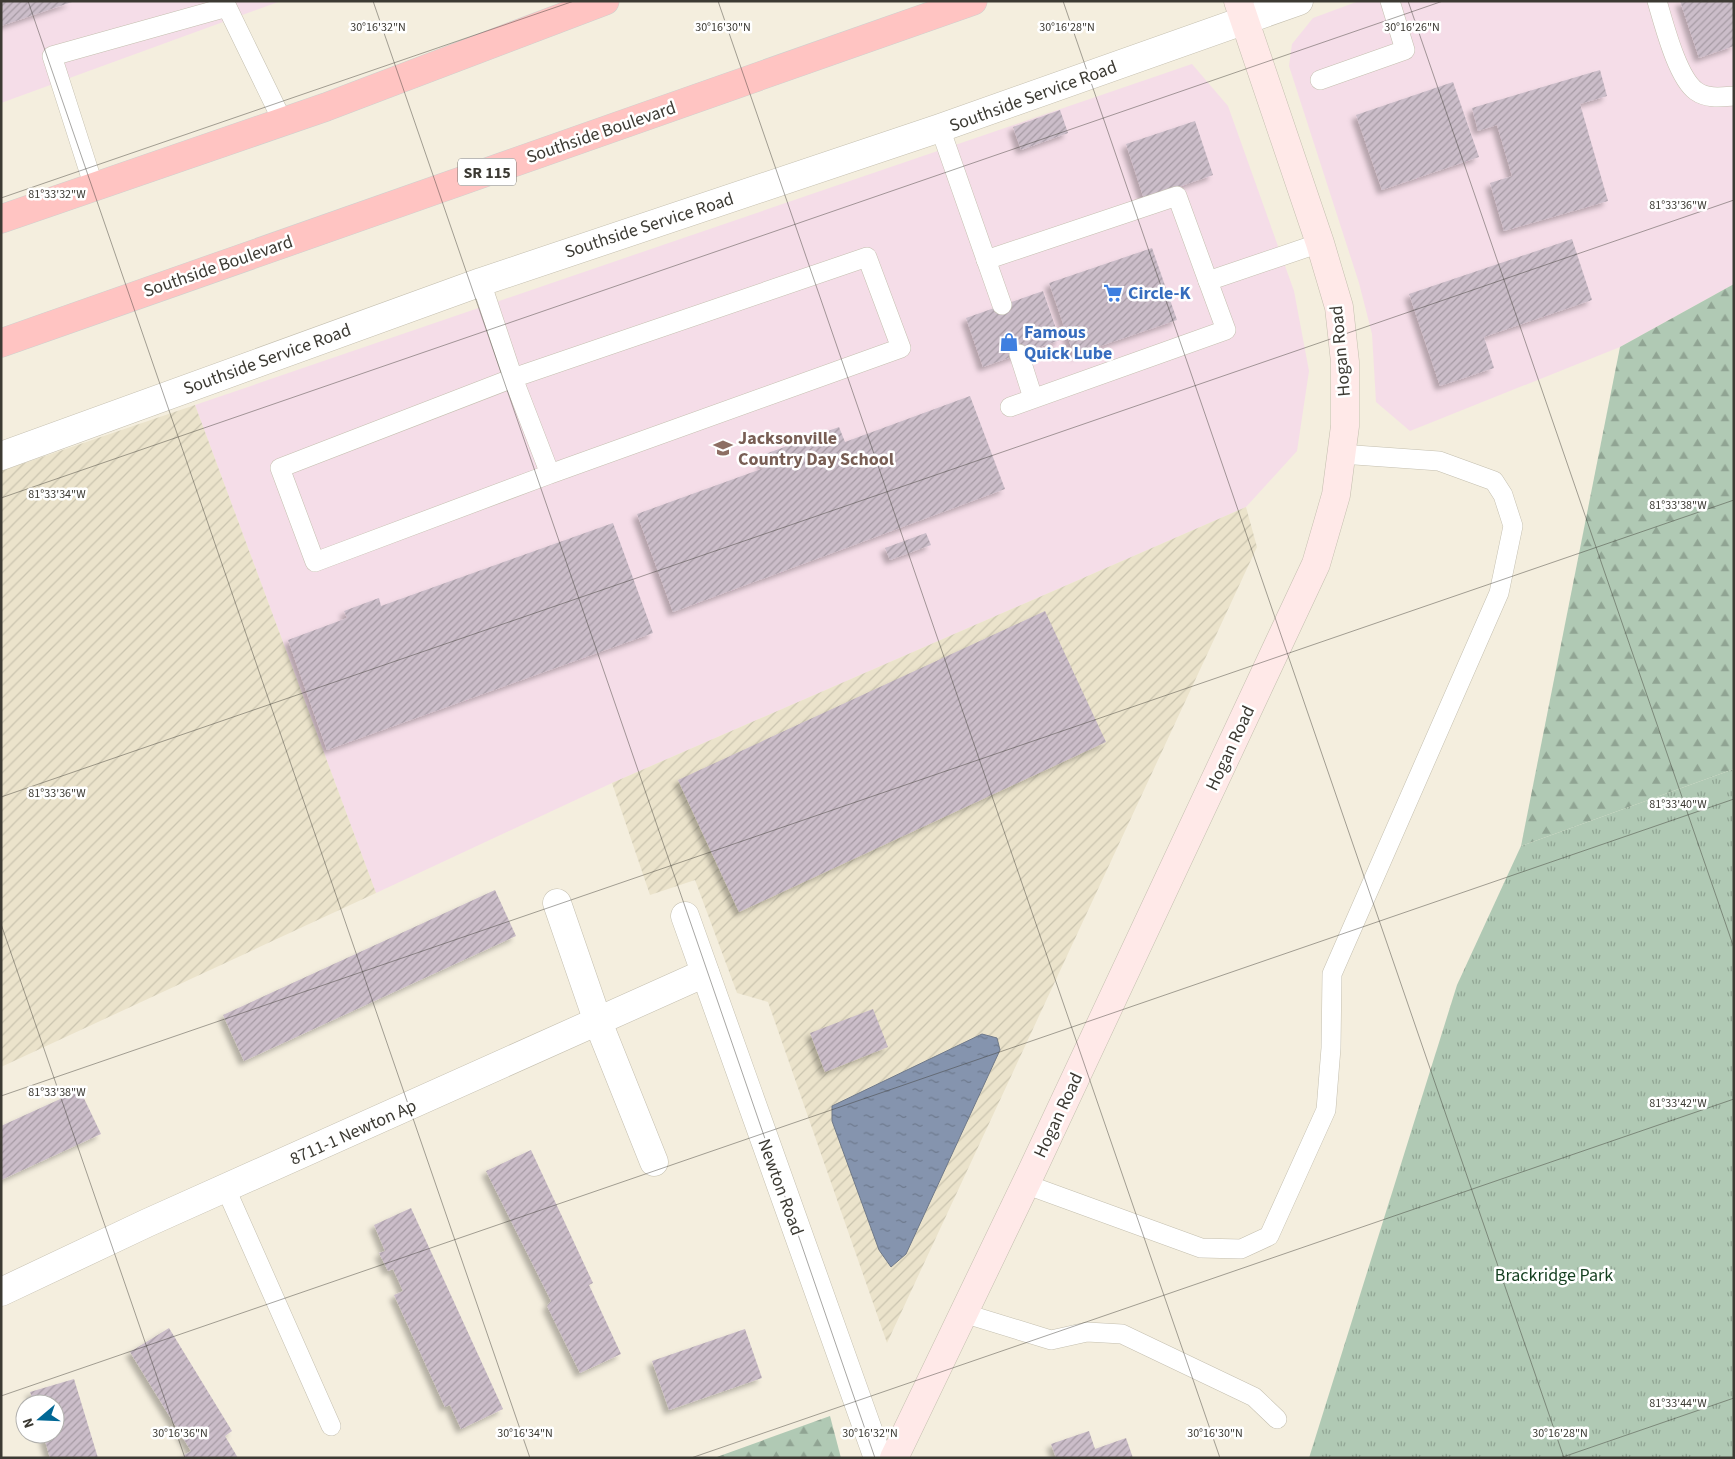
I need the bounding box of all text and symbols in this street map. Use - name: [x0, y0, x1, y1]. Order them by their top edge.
- text: 30°16'32"N: [350, 19, 406, 36]
- text: 30°16'30"N: [695, 19, 751, 36]
- text: 30°16'28"N: [1039, 19, 1095, 36]
- text: 30°16'26"N: [1384, 19, 1440, 36]
- street label: Southside Service Road: [946, 55, 1120, 138]
- street label: Southside Boulevard: [523, 95, 679, 170]
- road number: SR 115: [458, 158, 516, 186]
- text: 81°33'32"W: [28, 186, 86, 203]
- street label: Southside Service Road: [561, 186, 737, 265]
- text: 81°33'36"W: [1649, 197, 1707, 214]
- street label: Southside Boulevard: [140, 229, 296, 304]
- place label: Circle-K: [1128, 281, 1191, 306]
- supermarket icon: Circle-K: [1102, 282, 1124, 304]
- street label: Hogan Road: [1324, 304, 1357, 398]
- street label: Southside Service Road: [180, 318, 354, 401]
- place label: Famous Quick Lube: [1024, 320, 1112, 366]
- shop icon: Famous Quick Lube: [998, 331, 1020, 353]
- place label: Jacksonville Country Day School: [738, 426, 894, 472]
- school or university icon: Jacksonville Country Day School: [712, 437, 734, 459]
- text: 81°33'34"W: [28, 486, 86, 503]
- text: 81°33'38"W: [1649, 497, 1707, 514]
- street label: Hogan Road: [1200, 702, 1261, 795]
- text: 81°33'36"W: [28, 785, 86, 802]
- text: 81°33'40"W: [1649, 796, 1707, 813]
- street label: Hogan Road: [1028, 1069, 1089, 1162]
- text: 81°33'38"W: [28, 1084, 86, 1101]
- street label: 8711-1 Newton Ap: [286, 1093, 421, 1172]
- text: 81°33'42"W: [1649, 1095, 1707, 1112]
- street label: Newton Road: [751, 1135, 810, 1239]
- park label: Brackridge Park: [1495, 1263, 1613, 1288]
- north arrow: [15, 1394, 65, 1444]
- text: 81°33'44"W: [1649, 1395, 1707, 1412]
- text: N: [18, 1415, 40, 1431]
- text: 30°16'36"N: [152, 1425, 208, 1442]
- text: 30°16'34"N: [497, 1425, 553, 1442]
- text: 30°16'32"N: [842, 1425, 898, 1442]
- text: 30°16'30"N: [1187, 1425, 1243, 1442]
- text: 30°16'28"N: [1532, 1425, 1588, 1442]

